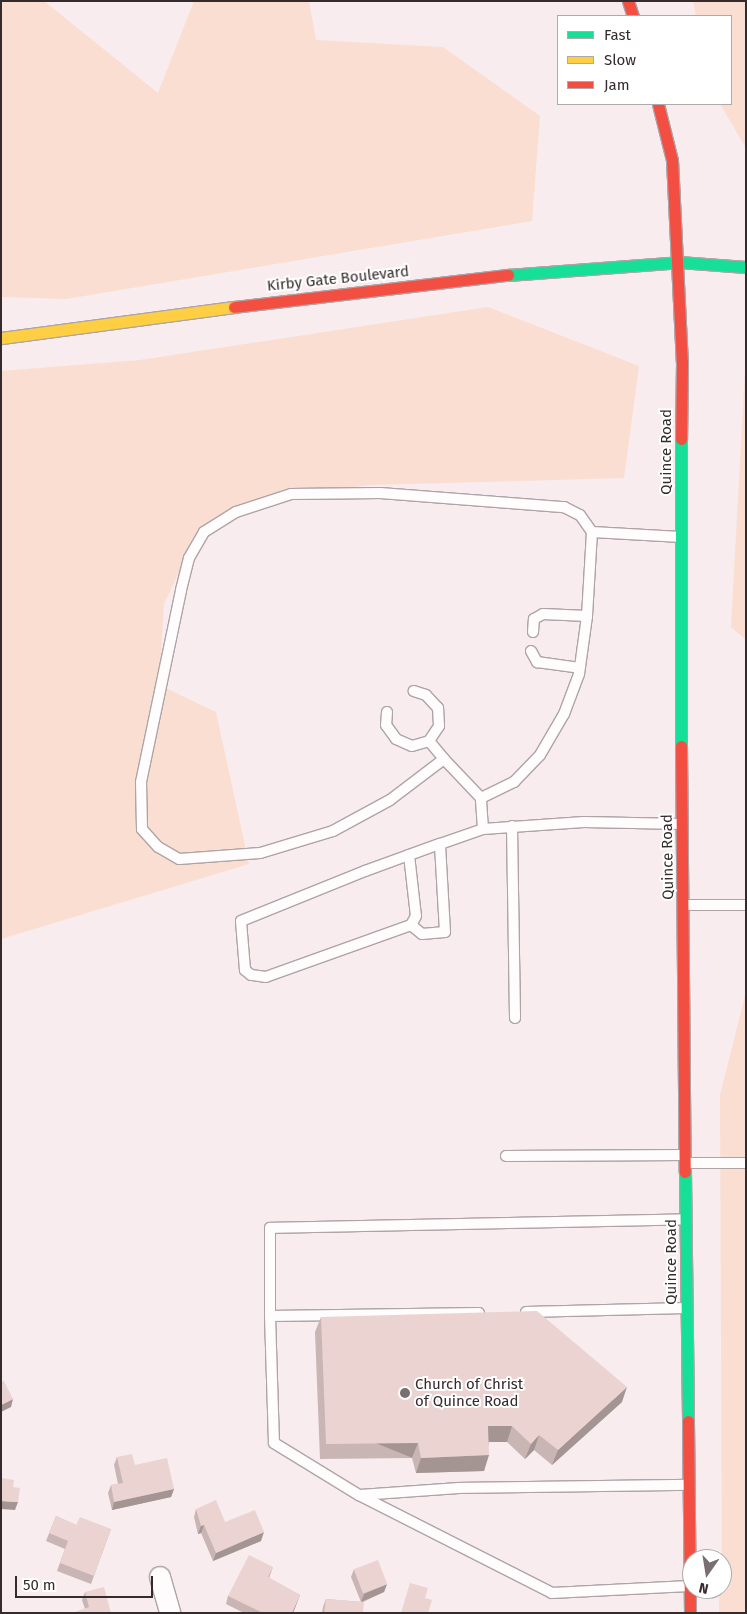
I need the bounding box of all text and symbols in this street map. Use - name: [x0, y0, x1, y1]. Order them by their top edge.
- legend: [557, 15, 732, 105]
- text: Fast: [604, 26, 631, 44]
- text: Slow: [604, 51, 636, 69]
- text: Jam: [604, 76, 630, 94]
- street label: Kirby Gate Boulevard: [266, 263, 410, 295]
- street label: Quince Road: [658, 409, 676, 495]
- street label: Quince Road: [658, 814, 678, 900]
- street label: Quince Road: [663, 1219, 681, 1305]
- place label: Church of Christ of Quince Road: [415, 1375, 523, 1410]
- marker: Church of Christ of Quince Road: [399, 1387, 411, 1399]
- north arrow: [682, 1549, 732, 1599]
- scale bar: [18, 1566, 155, 1598]
- text: 50 m: [23, 1576, 56, 1594]
- text: N: [697, 1579, 710, 1597]

